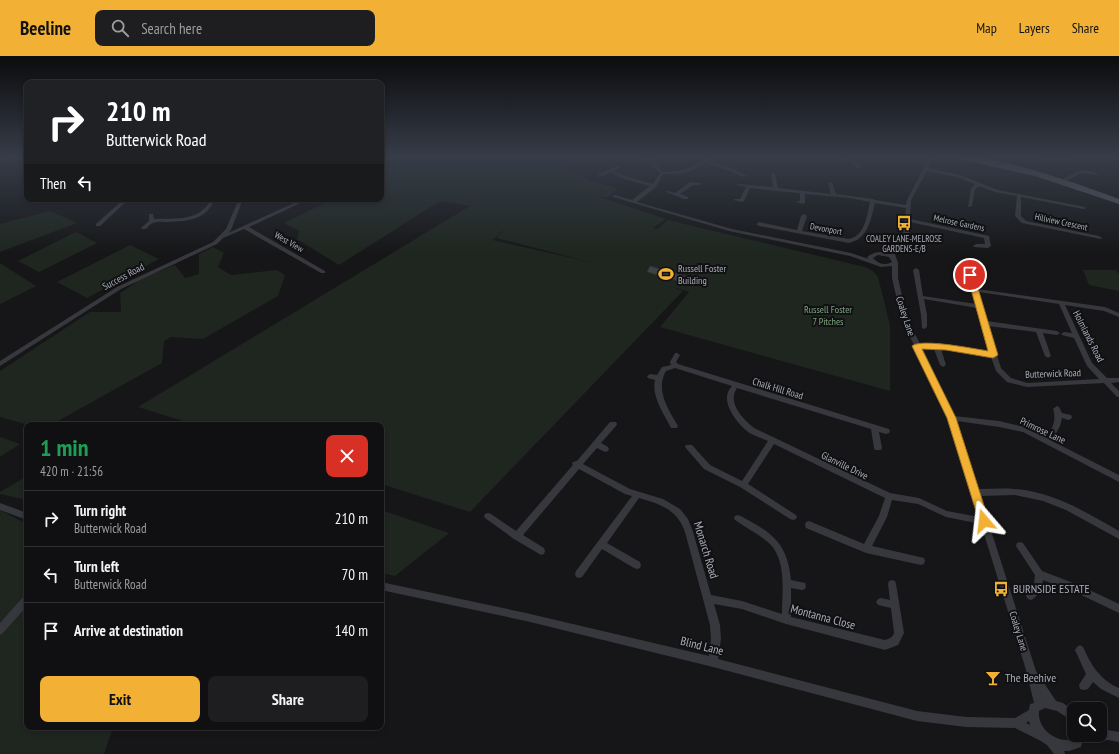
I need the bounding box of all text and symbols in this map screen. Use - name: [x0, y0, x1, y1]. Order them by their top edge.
- search box: [95, 10, 375, 46]
- text: Beeline: [20, 16, 71, 40]
- icon: search: [109, 17, 131, 39]
- text: Search here: [141, 19, 202, 38]
- text: Map: [976, 19, 997, 37]
- text: Layers: [1019, 19, 1050, 37]
- text: Share: [1072, 19, 1099, 37]
- text: 210 m: [106, 92, 170, 129]
- icon: right: [40, 96, 92, 148]
- text: Butterwick Road: [106, 128, 206, 151]
- icon: left: [74, 172, 96, 194]
- text: Then: [40, 174, 66, 193]
- street label: Hillview Crescent: [1034, 211, 1089, 233]
- street label: Melrose Gardens: [933, 212, 986, 233]
- bus stop icon: COALEY LANE-MELROSE GARDENS-E/B: [895, 214, 913, 232]
- street label: Devonport: [809, 220, 844, 237]
- street label: West View: [273, 229, 306, 255]
- place label: COALEY LANE-MELROSE GARDENS-E/B: [866, 233, 942, 254]
- pin: [953, 258, 987, 292]
- street label: Success Road: [100, 260, 146, 293]
- place label: Russell Foster Building: [678, 262, 726, 287]
- icon: arrive: [959, 264, 981, 286]
- sports icon: Russell Foster Building: [657, 265, 675, 283]
- street label: Coaley Lane: [893, 295, 918, 338]
- park label: Russell Foster 7 Pitches: [804, 303, 852, 328]
- street label: Holmlands Road: [1070, 308, 1107, 364]
- street label: Butterwick Road: [1025, 366, 1081, 381]
- street label: Chalk Hill Road: [751, 375, 805, 402]
- street label: Primrose Lane: [1018, 414, 1068, 447]
- text: 1 min: [40, 432, 88, 463]
- button: close: [326, 435, 368, 477]
- street label: Glanville Drive: [819, 448, 870, 482]
- text: 420 m · 21:56: [40, 463, 103, 480]
- position arrow: [963, 500, 1005, 542]
- text: Turn right: [74, 501, 126, 520]
- icon: right: [40, 508, 62, 530]
- text: 210 m: [335, 509, 368, 528]
- text: Butterwick Road: [74, 520, 147, 537]
- street label: Monarch Road: [691, 520, 722, 580]
- text: Turn left: [74, 557, 119, 576]
- icon: left: [40, 564, 62, 586]
- text: 70 m: [342, 565, 368, 584]
- text: Butterwick Road: [74, 576, 147, 593]
- bus stop icon: BURNSIDE ESTATE: [992, 580, 1010, 598]
- place label: BURNSIDE ESTATE: [1013, 581, 1090, 596]
- street label: Montanna Close: [789, 601, 857, 632]
- street label: Coaley Lane: [1006, 610, 1031, 653]
- icon: arrive: [40, 620, 62, 642]
- text: Arrive at destination: [74, 621, 183, 640]
- text: 140 m: [335, 621, 368, 640]
- street label: Blind Lane: [679, 633, 725, 658]
- bar icon: The Beehive: [984, 669, 1002, 687]
- place label: The Beehive: [1005, 670, 1056, 685]
- button: Exit: [40, 676, 200, 722]
- button: Share: [208, 676, 368, 722]
- map controls: [1067, 702, 1107, 742]
- button: search: [1067, 702, 1107, 742]

